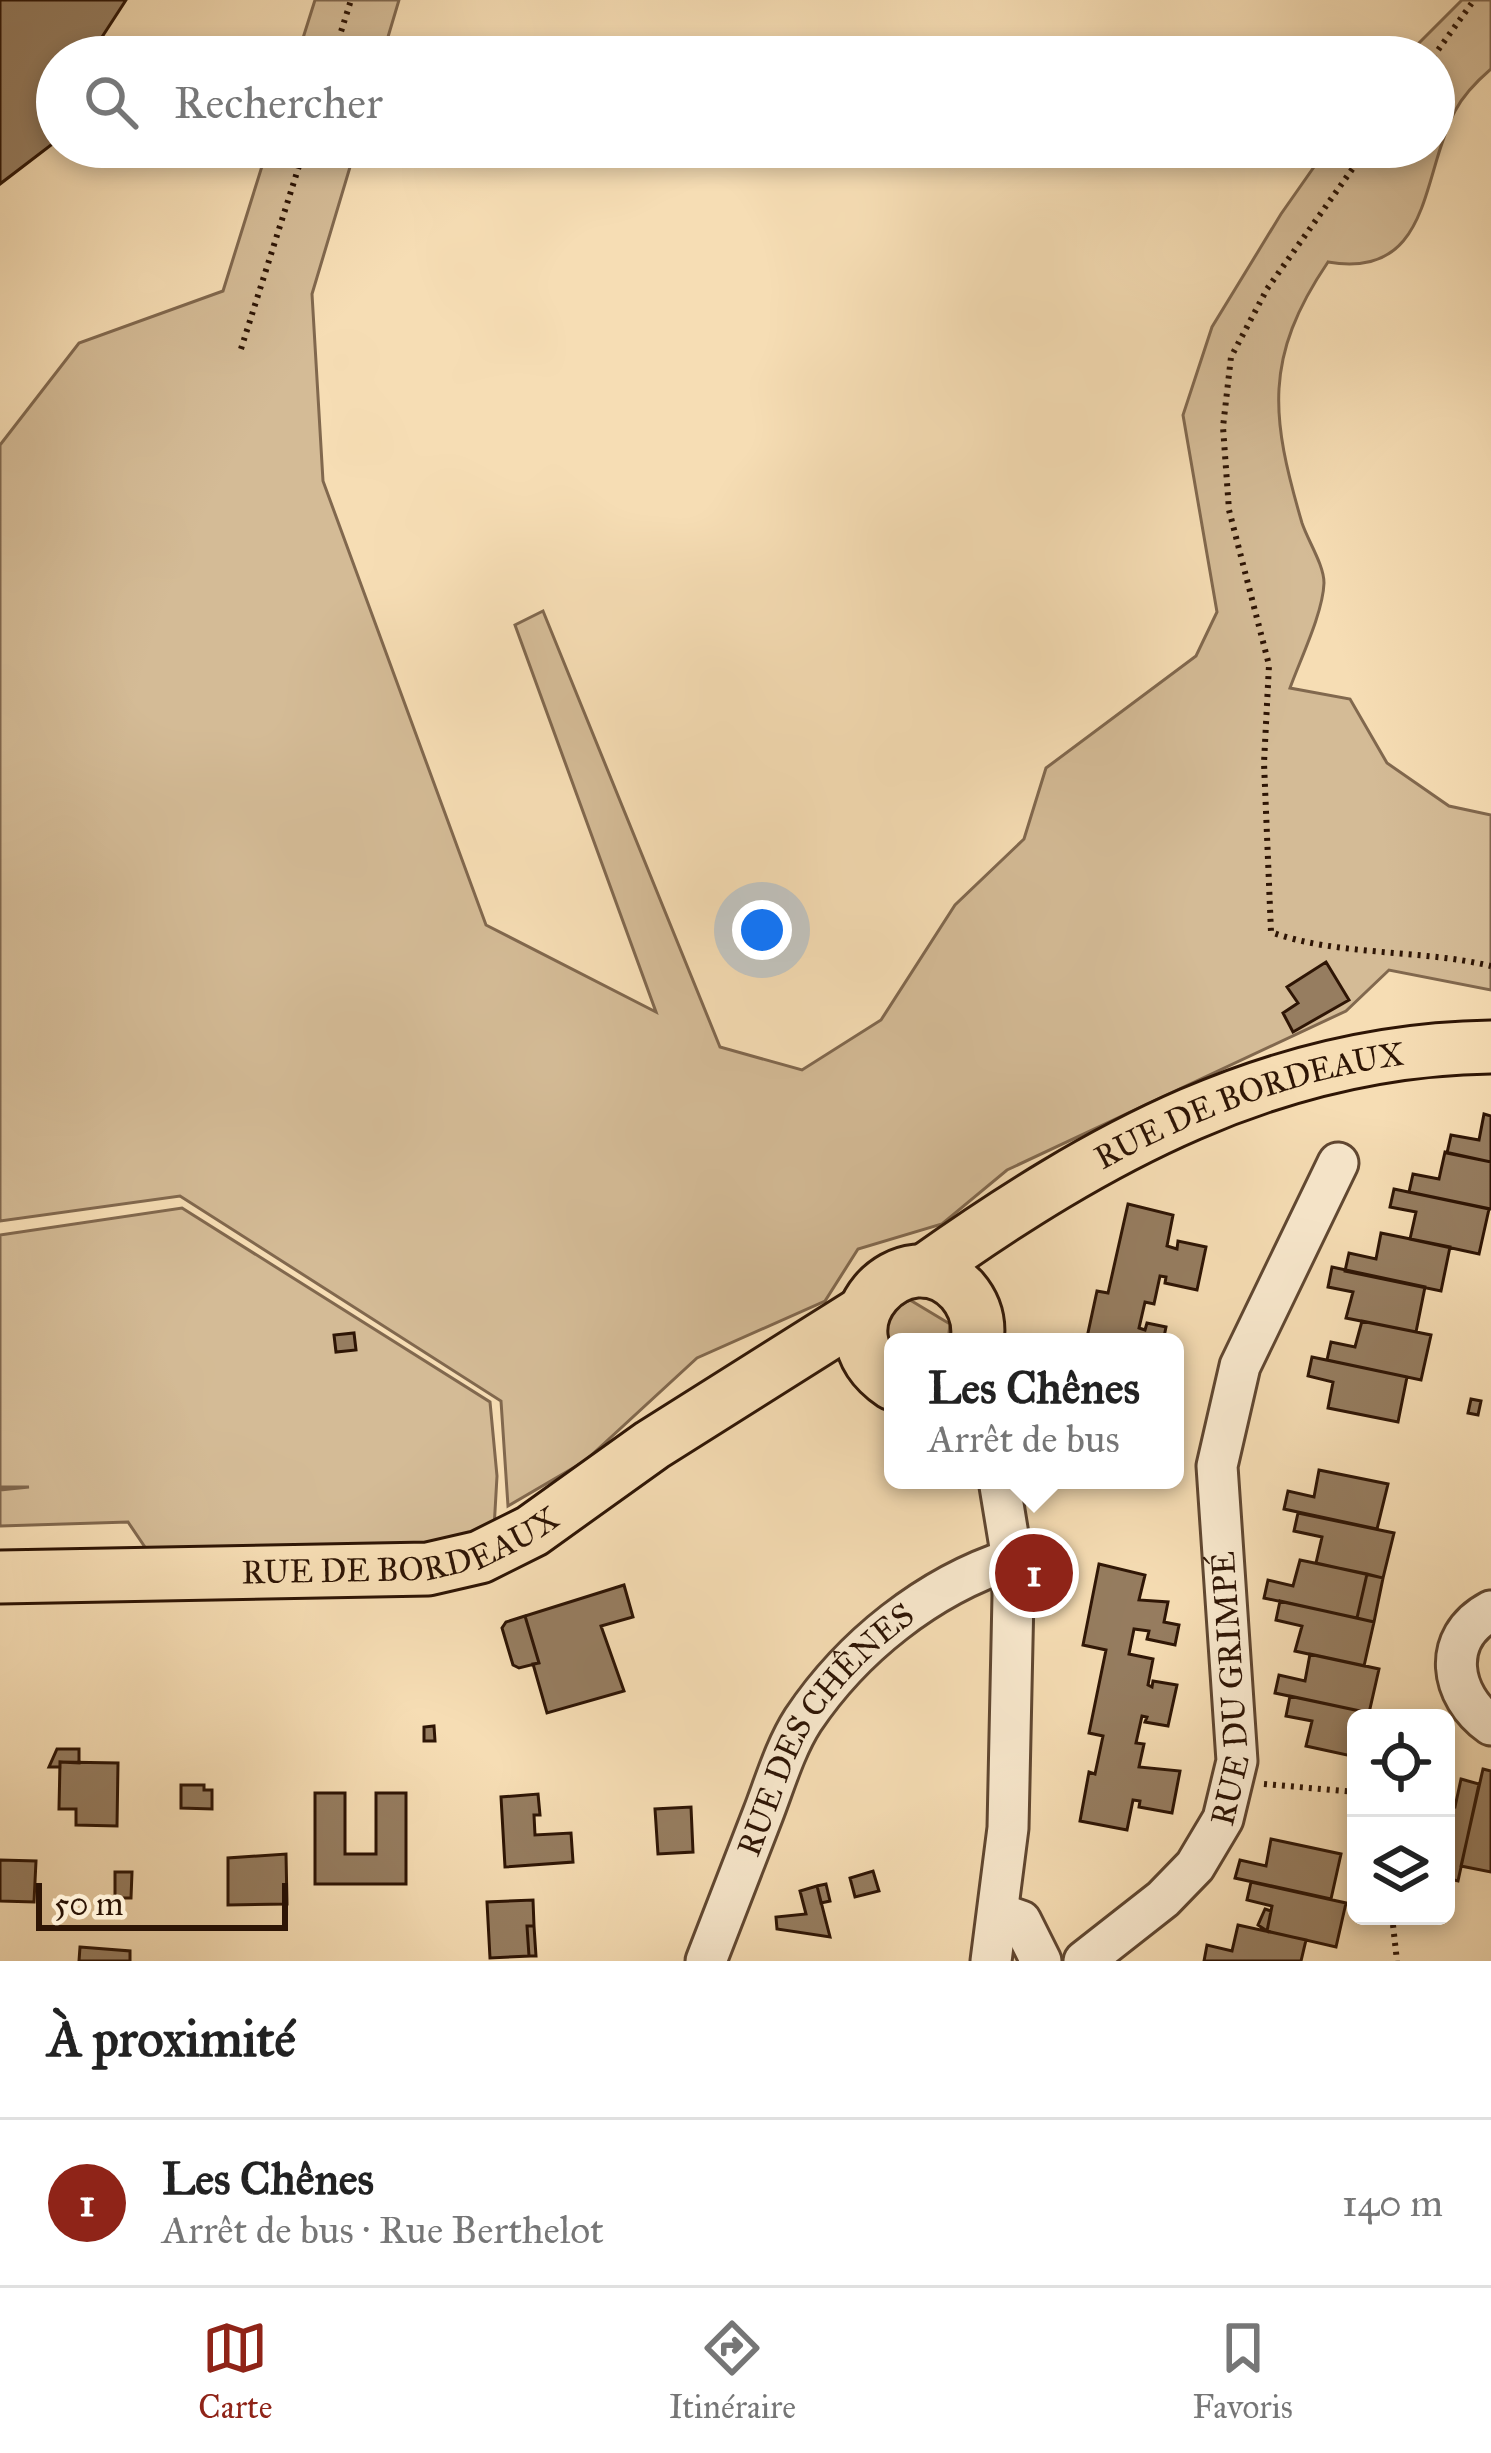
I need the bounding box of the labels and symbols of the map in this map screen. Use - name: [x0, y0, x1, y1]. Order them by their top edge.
- your location: [732, 900, 792, 960]
- street label: RUE DE BORDEAUX: [1088, 1033, 1407, 1178]
- street label: RUE DE BORDEAUX: [241, 1498, 567, 1592]
- pin: 1: [995, 1528, 1073, 1618]
- street label: RUE DU GRIMPÉ: [1201, 1550, 1258, 1830]
- street label: RUE DES CHÊNES: [729, 1594, 922, 1862]
- scale bar: [36, 1877, 288, 1930]

